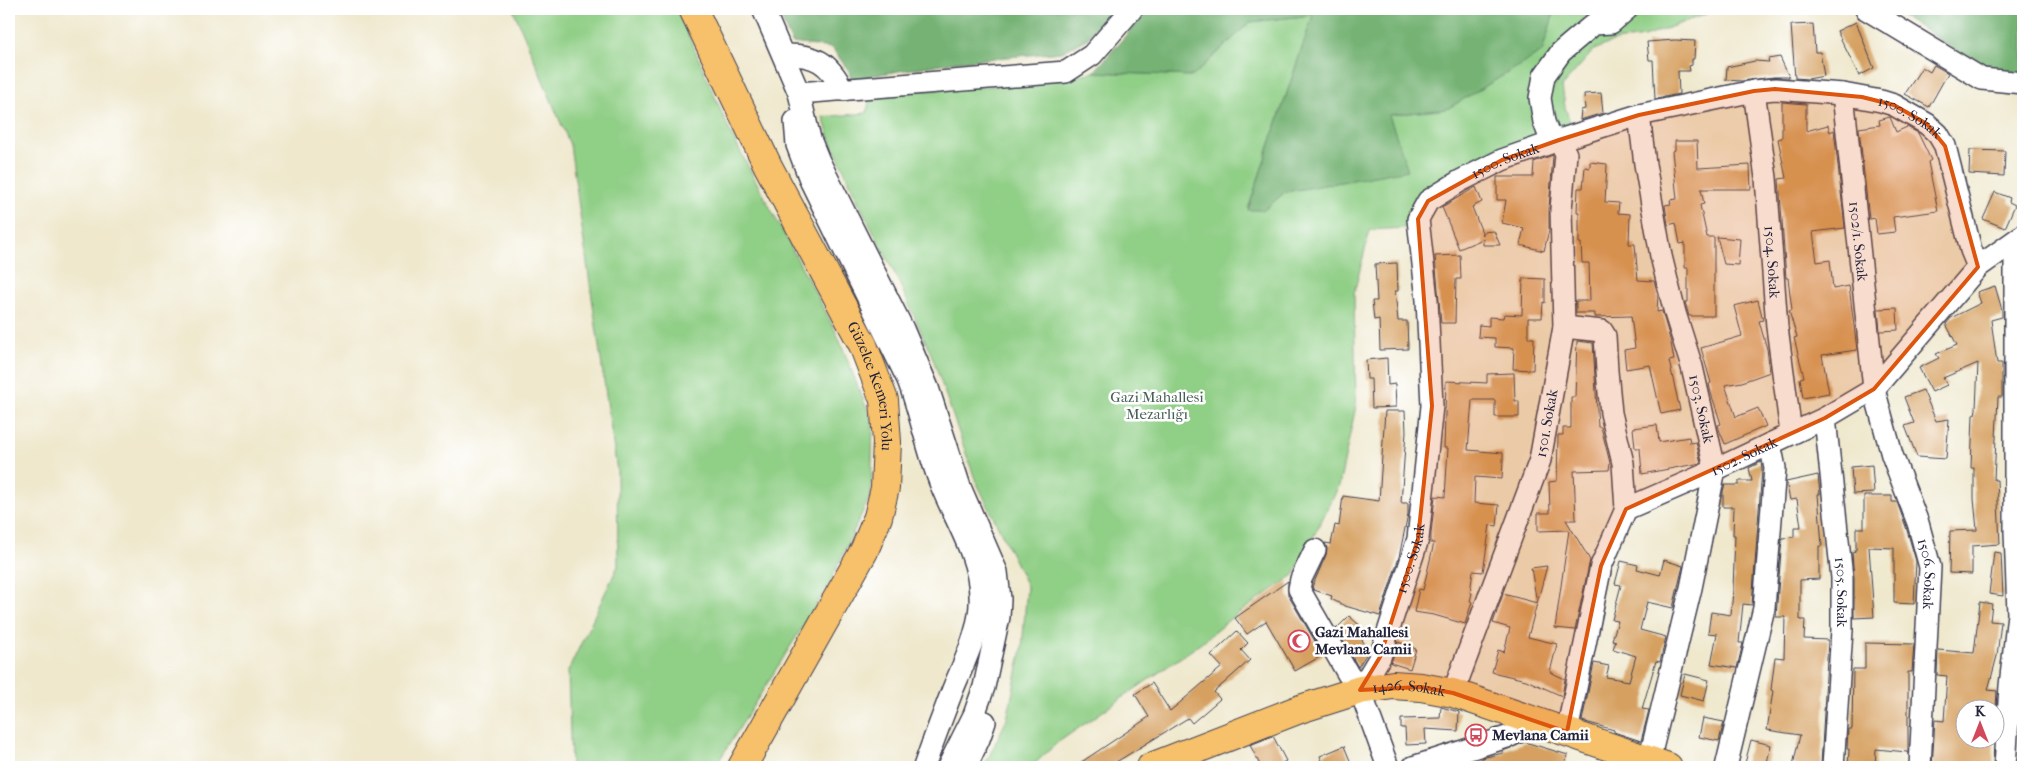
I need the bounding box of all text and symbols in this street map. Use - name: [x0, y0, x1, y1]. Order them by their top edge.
- street label: 1500. Sokak: [1877, 92, 1946, 143]
- street label: 1500. Sokak: [1468, 139, 1542, 183]
- street label: 1502/1. Sokak: [1845, 200, 1872, 282]
- street label: 1504. Sokak: [1761, 225, 1784, 299]
- street label: Güzelce Kemeri Yolu: [843, 318, 896, 452]
- street label: 1503. Sokak: [1685, 373, 1718, 445]
- street label: 1501. Sokak: [1532, 387, 1562, 459]
- park label: Gazi Mahallesi Mezarlığı: [1110, 388, 1204, 423]
- street label: 1502. Sokak: [1708, 433, 1780, 480]
- street label: 1500. Sokak: [1392, 522, 1429, 596]
- street label: 1506. Sokak: [1914, 536, 1939, 610]
- street label: 1505. Sokak: [1831, 556, 1851, 627]
- place label: Gazi Mahallesi Mevlana Camii: [1314, 623, 1412, 658]
- mosque icon: Gazi Mahallesi Mevlana Camii: [1287, 629, 1311, 653]
- street label: 1426. Sokak: [1371, 676, 1447, 700]
- north arrow: [1954, 698, 2004, 748]
- text: K: [1975, 703, 1986, 720]
- bus stop icon: Mevlana Camii: [1464, 723, 1488, 747]
- place label: Mevlana Camii: [1491, 726, 1589, 744]

